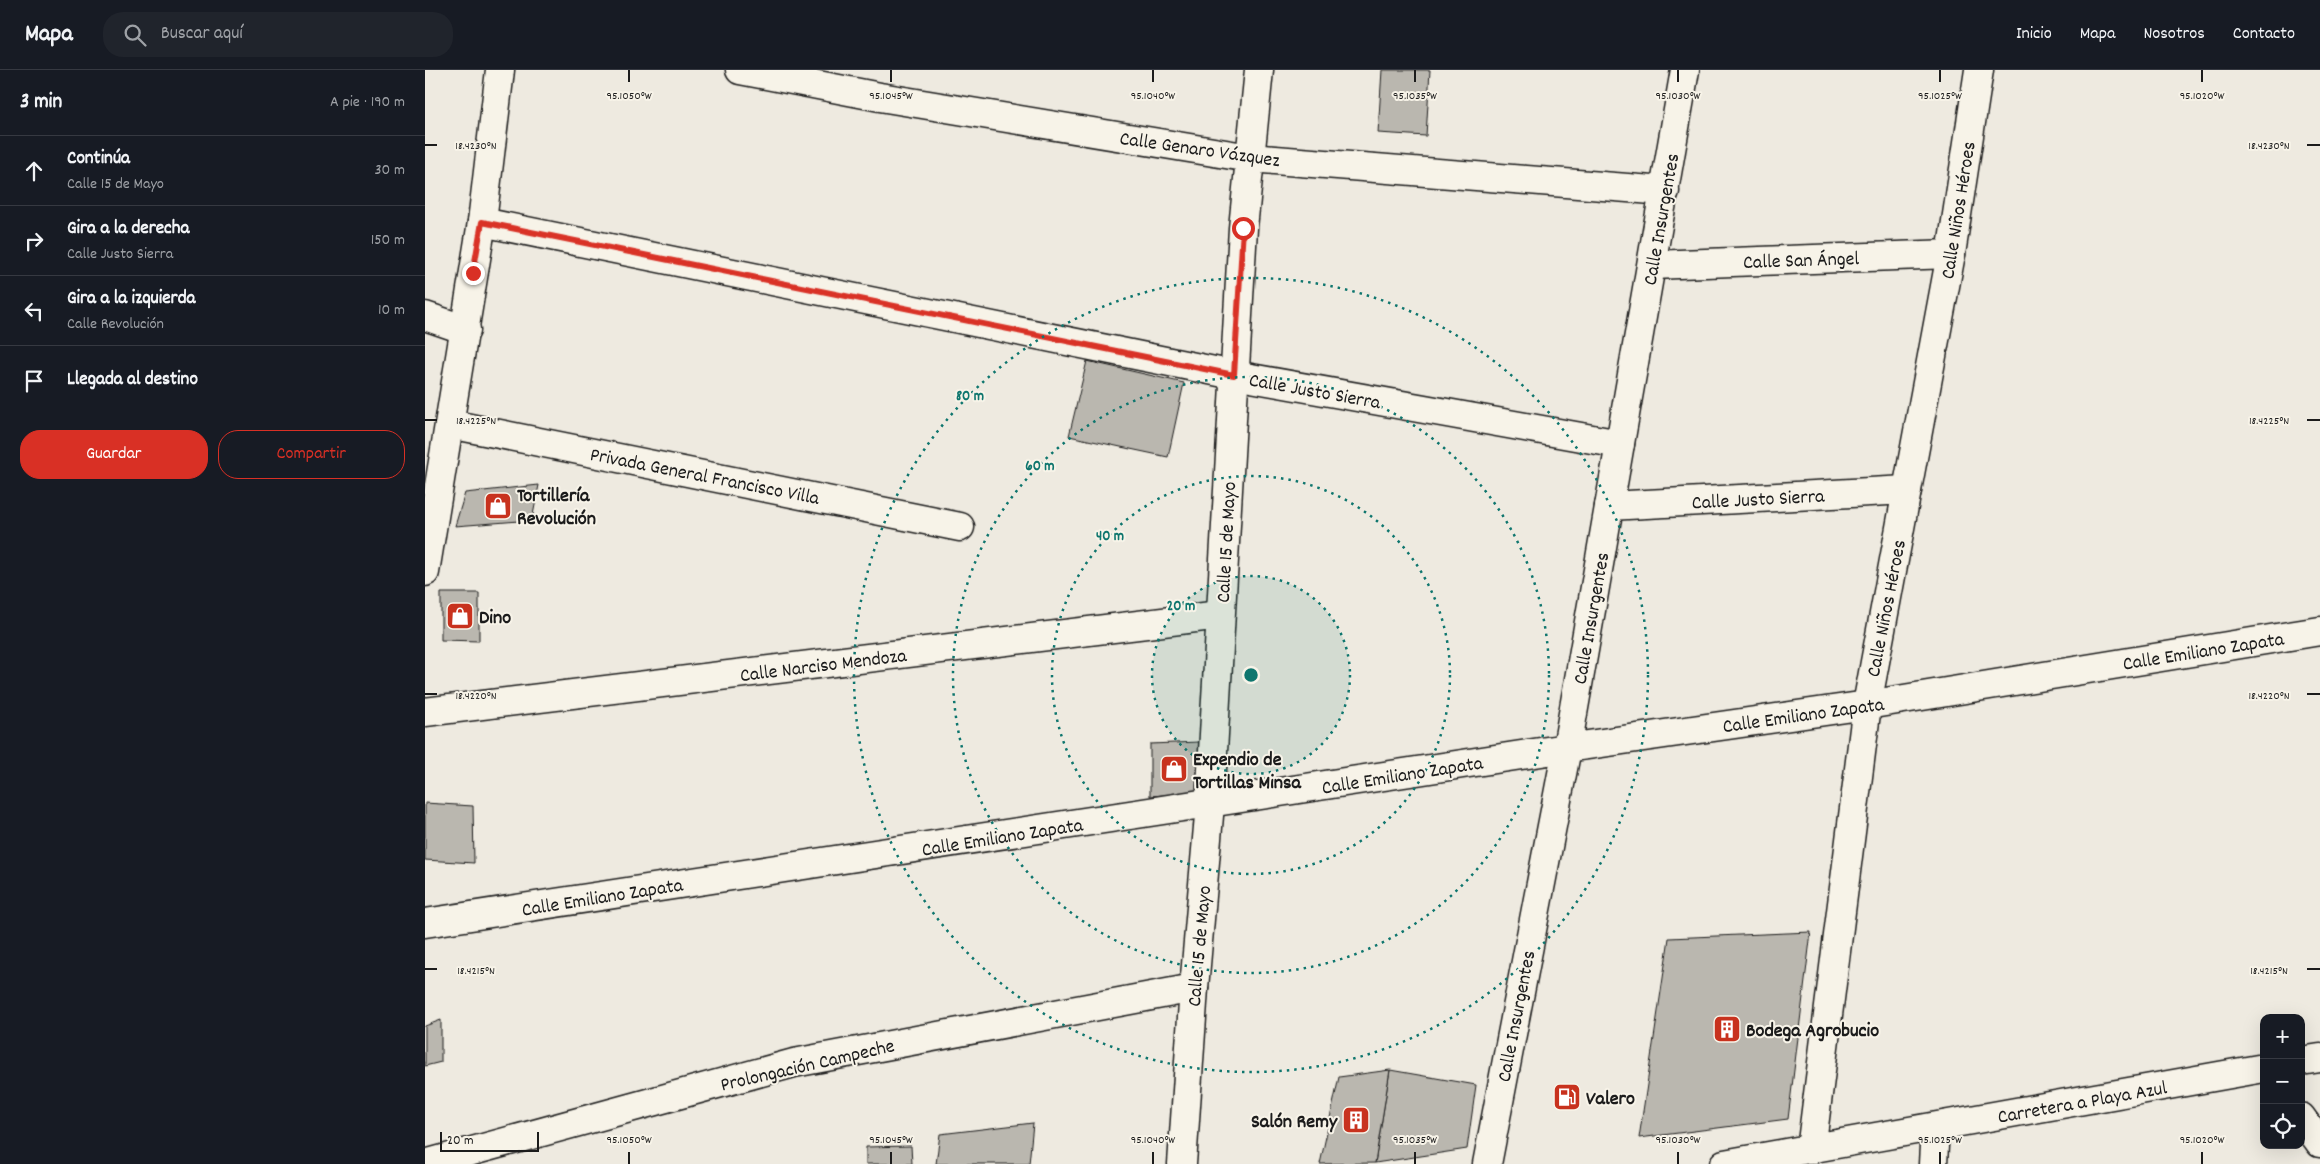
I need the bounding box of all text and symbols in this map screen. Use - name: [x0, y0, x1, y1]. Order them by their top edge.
- search box: [103, 12, 453, 57]
- text: Mapa: [25, 18, 73, 52]
- icon: search: [121, 21, 149, 49]
- text: Buscar aquí: [161, 21, 243, 48]
- text: Inicio: [2016, 22, 2052, 47]
- text: Mapa: [2080, 22, 2115, 47]
- text: Nosotros: [2143, 22, 2205, 47]
- text: Contacto: [2233, 22, 2295, 47]
- text: 3 min: [20, 88, 62, 118]
- text: 95.1050°W: [606, 88, 652, 105]
- text: 95.1045°W: [869, 88, 913, 105]
- text: 95.1040°W: [1131, 88, 1175, 105]
- text: 95.1035°W: [1393, 88, 1437, 105]
- text: 95.1030°W: [1656, 88, 1701, 105]
- text: 95.1025°W: [1918, 88, 1962, 105]
- text: 95.1020°W: [2180, 88, 2224, 105]
- text: A pie · 190 m: [330, 91, 405, 114]
- street label: Calle Genaro Vázquez: [1118, 126, 1282, 176]
- text: 18.4230°N: [455, 138, 497, 155]
- text: 18.4230°N: [2248, 138, 2290, 155]
- street label: Calle Niños Héroes: [1935, 140, 1985, 281]
- text: Continúa: [67, 146, 130, 173]
- street label: Calle Insurgentes: [1638, 151, 1688, 288]
- icon: ahead: [20, 157, 48, 185]
- text: 30 m: [375, 159, 405, 182]
- text: Calle 15 de Mayo: [67, 173, 164, 196]
- text: Gira a la derecha: [67, 216, 189, 243]
- route start: [1232, 217, 1255, 240]
- icon: right: [20, 227, 48, 255]
- text: 150 m: [371, 229, 405, 252]
- text: Calle Justo Sierra: [67, 243, 173, 266]
- street label: Calle San Ángel: [1743, 246, 1860, 278]
- route end: [462, 262, 485, 285]
- text: Gira a la izquierda: [67, 286, 195, 313]
- icon: left: [20, 297, 48, 325]
- text: 10 m: [378, 299, 405, 322]
- text: Calle Revolución: [67, 313, 164, 336]
- icon: arrive: [20, 367, 48, 395]
- text: Llegada al destino: [67, 367, 198, 394]
- street label: Calle Justo Sierra: [1247, 368, 1383, 418]
- text: 80 m: [956, 386, 984, 408]
- text: 18.4225°N: [456, 413, 496, 430]
- text: 18.4225°N: [2249, 413, 2289, 430]
- button: Guardar: [20, 430, 208, 479]
- button: Compartir: [218, 430, 405, 479]
- street label: Privada General Francisco Villa: [587, 442, 822, 514]
- text: 60 m: [1025, 456, 1055, 478]
- street label: Calle 15 de Mayo: [1211, 481, 1245, 603]
- place label: Tortillería Revolución: [517, 483, 596, 534]
- street label: Calle Justo Sierra: [1691, 484, 1826, 518]
- shop icon: Tortillería Revolución: [483, 491, 513, 521]
- text: 40 m: [1096, 526, 1124, 548]
- street label: Calle Niños Héroes: [1861, 538, 1915, 680]
- street label: Calle Insurgentes: [1568, 550, 1618, 687]
- text: 20 m: [1167, 596, 1195, 618]
- shop icon: Dino: [445, 601, 475, 631]
- place label: Dino: [479, 605, 511, 633]
- street label: Calle Emiliano Zapata: [2121, 626, 2287, 680]
- street label: Calle Narciso Mendoza: [739, 643, 909, 691]
- centre of rings: [1242, 666, 1260, 684]
- text: 18.4220°N: [455, 688, 497, 705]
- text: 18.4220°N: [2248, 688, 2290, 705]
- street label: Calle Emiliano Zapata: [1721, 692, 1887, 742]
- place label: Expendio de Tortillas Minsa: [1193, 747, 1301, 798]
- street label: Calle Emiliano Zapata: [1320, 750, 1486, 804]
- shop icon: Expendio de Tortillas Minsa: [1159, 754, 1189, 784]
- street label: Calle Emiliano Zapata: [920, 812, 1086, 866]
- street label: Calle Emiliano Zapata: [520, 872, 686, 926]
- street label: Calle 15 de Mayo: [1182, 885, 1220, 1008]
- street label: Calle Insurgentes: [1491, 948, 1544, 1085]
- text: 18.4215°N: [457, 963, 495, 980]
- text: 18.4215°N: [2250, 963, 2288, 980]
- building icon: Bodega Agrobucio: [1712, 1014, 1742, 1044]
- map controls: [2260, 1014, 2305, 1149]
- button: +: [2260, 1014, 2305, 1059]
- place label: Bodega Agrobucio: [1746, 1018, 1879, 1046]
- street label: Prolongación Campeche: [718, 1033, 898, 1101]
- button: −: [2260, 1059, 2305, 1104]
- street label: Carretera a Playa Azul: [1996, 1075, 2170, 1133]
- fuel station icon: Valero: [1552, 1082, 1582, 1112]
- place label: Valero: [1586, 1086, 1635, 1114]
- button: locate: [2260, 1104, 2305, 1149]
- building icon: Salón Remy: [1341, 1105, 1371, 1135]
- place label: Salón Remy: [1251, 1109, 1338, 1137]
- scale bar: [440, 1129, 539, 1152]
- text: 20 m: [447, 1131, 474, 1151]
- text: 95.1050°W: [606, 1132, 652, 1149]
- text: 95.1045°W: [869, 1132, 913, 1149]
- text: 95.1040°W: [1131, 1132, 1175, 1149]
- text: 95.1035°W: [1393, 1132, 1437, 1149]
- text: 95.1030°W: [1656, 1132, 1701, 1149]
- text: 95.1025°W: [1918, 1132, 1962, 1149]
- text: 95.1020°W: [2180, 1132, 2224, 1149]

